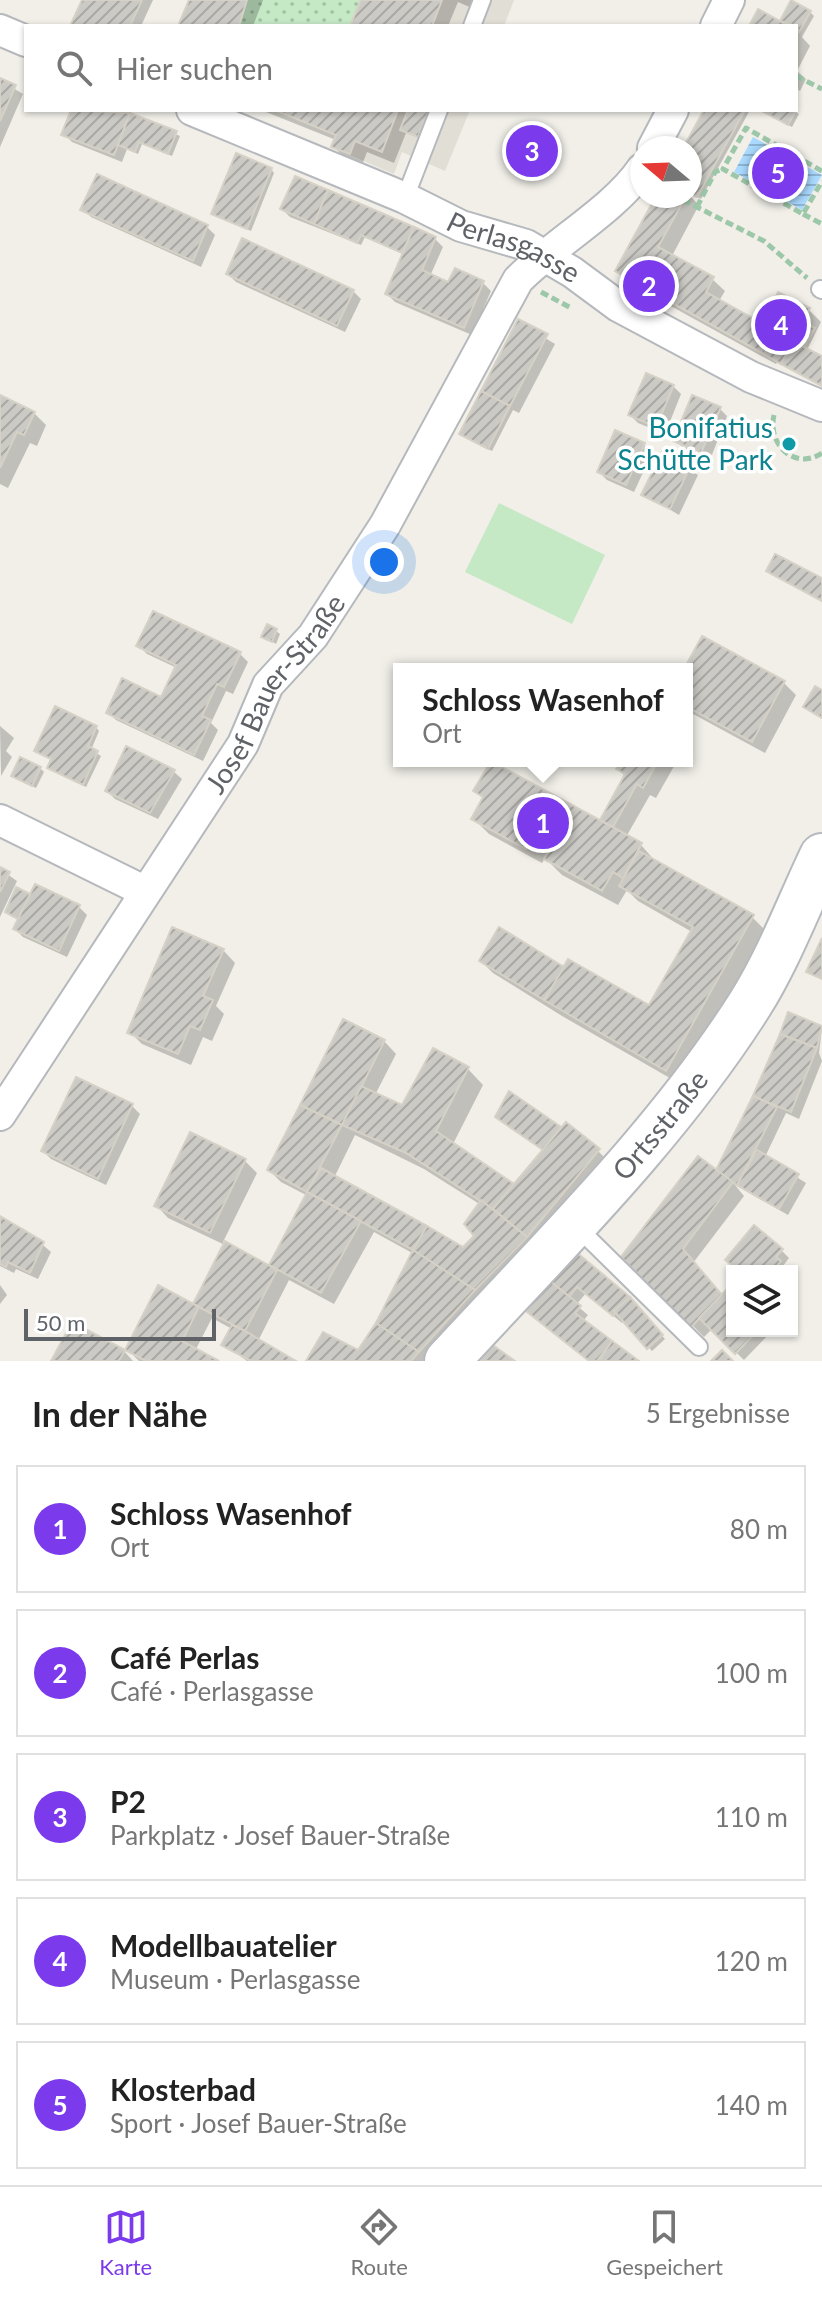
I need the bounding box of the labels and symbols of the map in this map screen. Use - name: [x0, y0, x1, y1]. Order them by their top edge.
- pin: 3: [506, 121, 558, 181]
- north arrow: [630, 136, 702, 208]
- pin: 5: [752, 143, 804, 203]
- street label: Perlasgasse: [442, 204, 587, 289]
- pin: 2: [623, 256, 675, 316]
- pin: 4: [755, 295, 807, 355]
- place label: Bonifatius Schütte Park: [618, 410, 774, 476]
- marker: Bonifatius Schütte Park: [780, 435, 798, 453]
- your location: [364, 542, 404, 582]
- street label: Josef Bauer-Straße: [197, 588, 351, 799]
- pin: 1: [517, 793, 569, 853]
- street label: Ortsstraße: [605, 1063, 714, 1186]
- scale bar: [24, 1305, 216, 1341]

